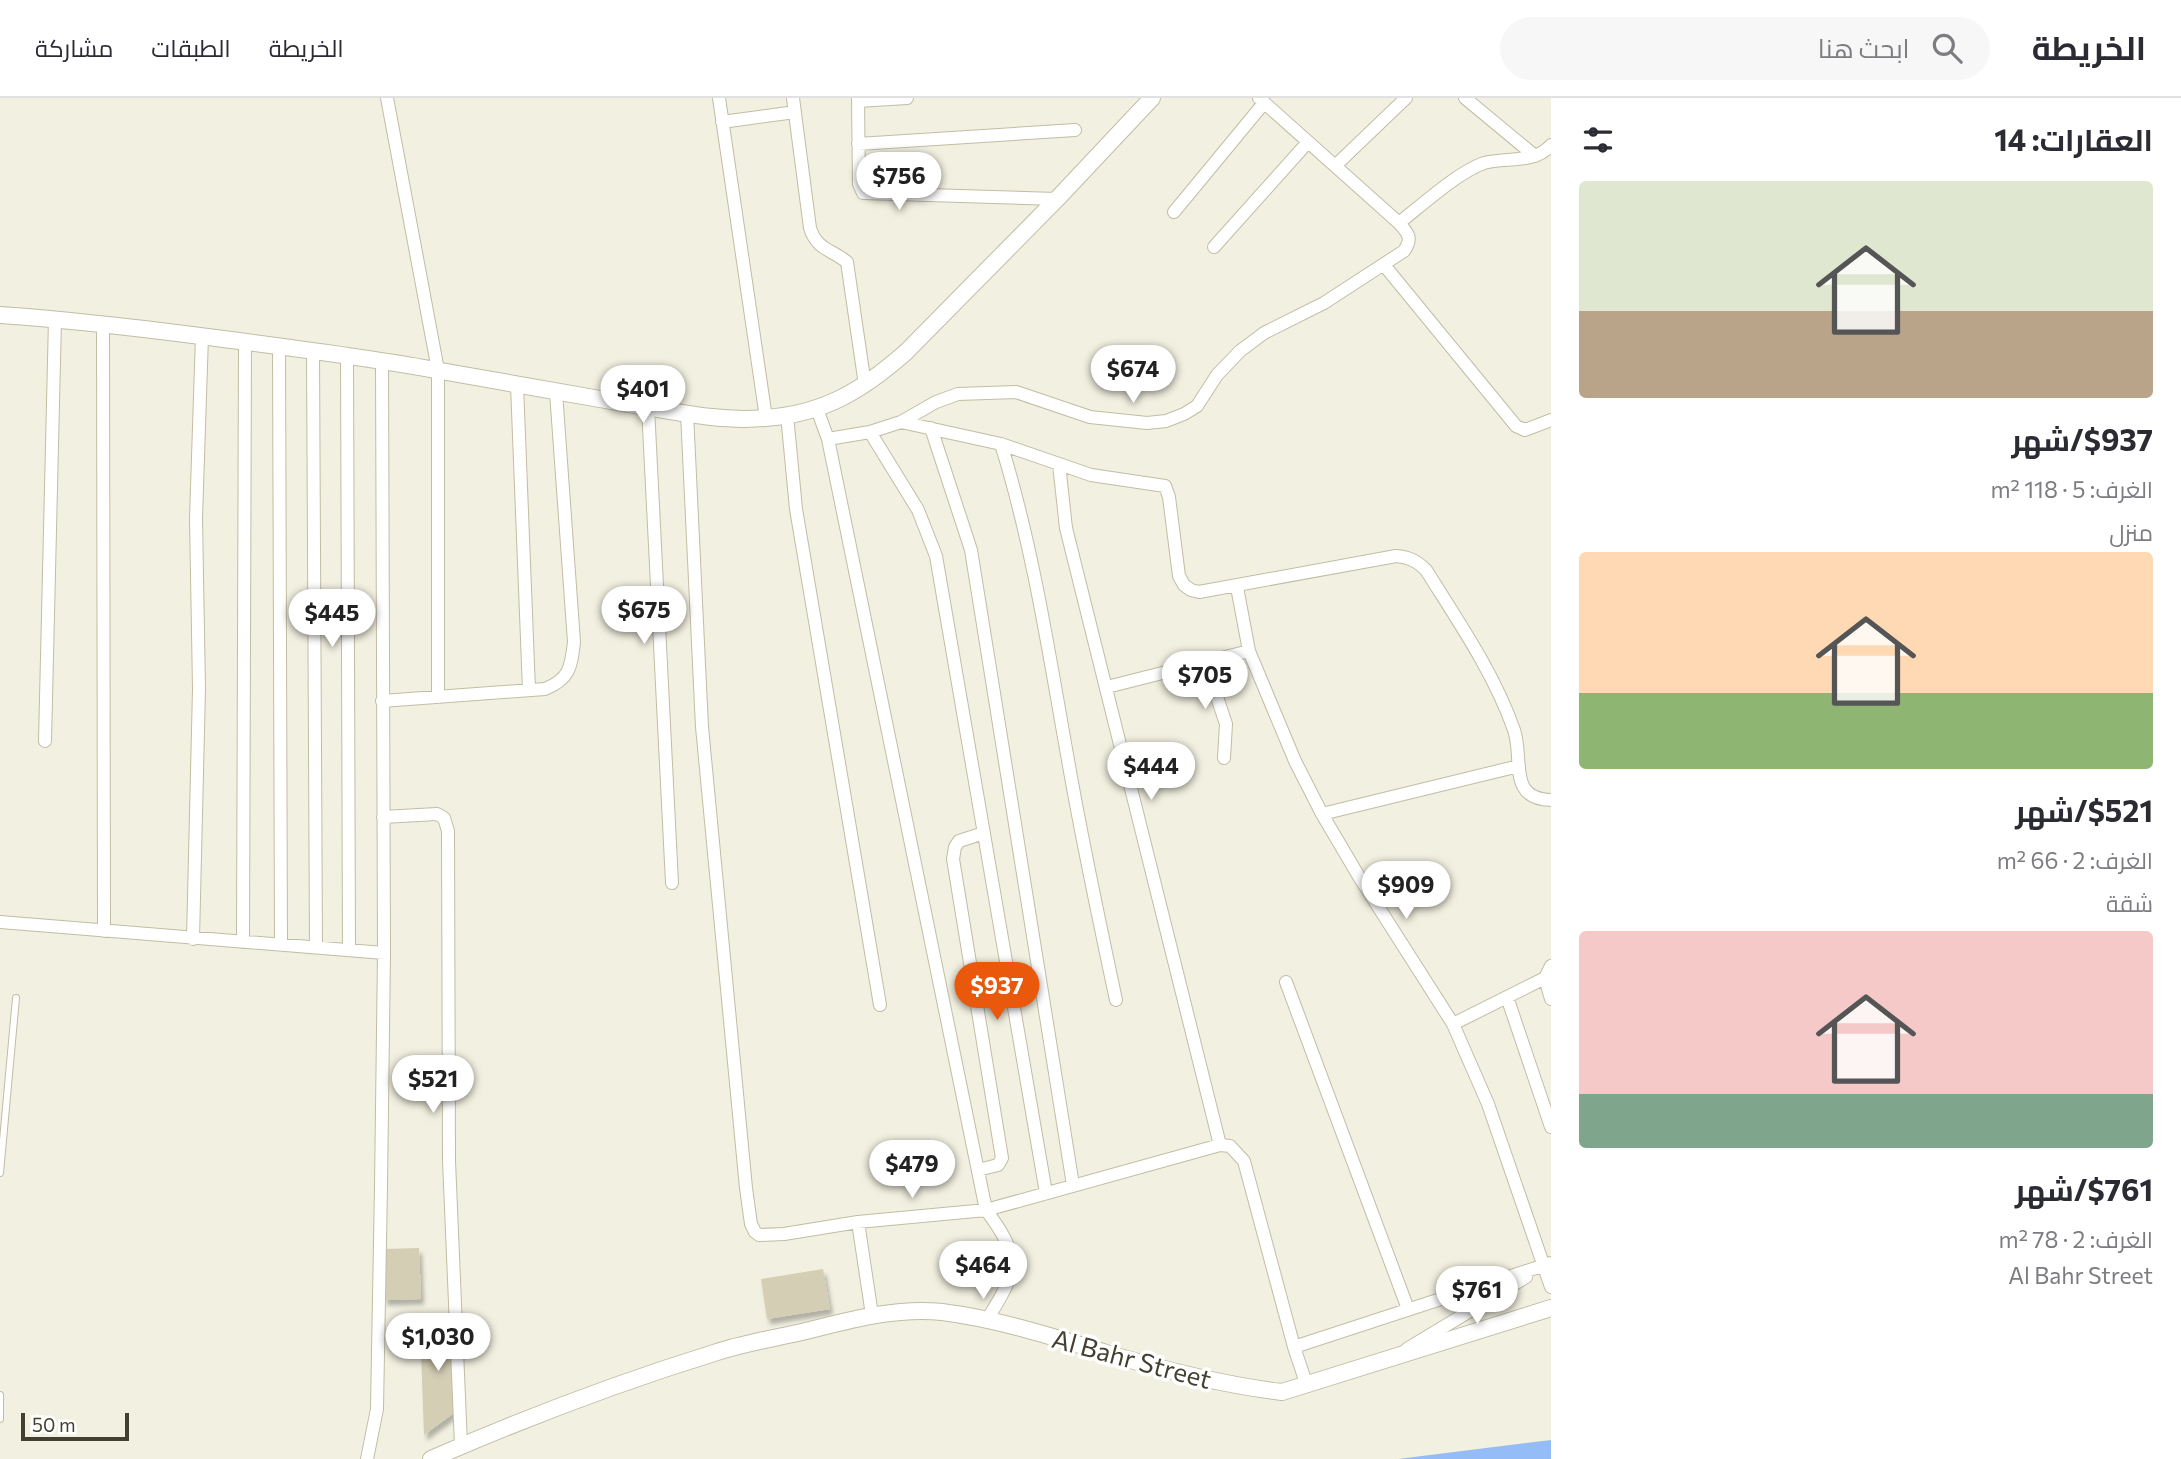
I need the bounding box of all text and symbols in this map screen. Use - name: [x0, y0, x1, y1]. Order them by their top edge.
- search box: [1500, 17, 1990, 80]
- text: الخريطة: [2032, 26, 2146, 67]
- icon: search: [1928, 29, 1966, 67]
- text: ابحث هنا: [1818, 32, 1910, 63]
- text: مشاركة: [35, 33, 113, 62]
- text: الطبقات: [151, 33, 231, 62]
- text: الخريطة: [269, 33, 344, 62]
- text: العقارات: 14: [1994, 120, 2153, 157]
- icon: filters: [1579, 121, 1617, 159]
- pin: $756: [858, 152, 940, 212]
- text: $756: [872, 161, 926, 189]
- icon: home: [1803, 227, 1929, 353]
- pin: $674: [1092, 345, 1174, 405]
- text: $674: [1107, 354, 1159, 382]
- pin: $401: [602, 366, 684, 425]
- text: $401: [616, 374, 670, 402]
- text: $937/شهر: [2011, 420, 2153, 457]
- text: الغرف: 5 · 118 m²: [1991, 475, 2153, 503]
- text: منزل: [2109, 518, 2153, 546]
- pin: $675: [603, 587, 685, 646]
- pin: $445: [291, 589, 373, 649]
- text: $675: [617, 595, 671, 623]
- text: $445: [305, 598, 359, 626]
- icon: home: [1803, 598, 1929, 724]
- pin: $705: [1164, 652, 1246, 711]
- text: $705: [1178, 660, 1232, 688]
- pin: $444: [1110, 742, 1192, 802]
- text: $444: [1123, 751, 1179, 779]
- text: $521/شهر: [2015, 791, 2153, 828]
- text: الغرف: 2 · 66 m²: [1997, 846, 2153, 874]
- pin: $909: [1365, 862, 1447, 921]
- text: $909: [1378, 870, 1434, 898]
- text: شقة: [2106, 889, 2153, 917]
- pin: $937: [956, 962, 1038, 1022]
- text: $937: [970, 971, 1024, 999]
- icon: home: [1803, 976, 1929, 1102]
- pin: $521: [392, 1056, 474, 1115]
- text: $521: [408, 1064, 458, 1092]
- pin: $479: [871, 1140, 953, 1200]
- text: $479: [885, 1149, 939, 1177]
- text: $761/شهر: [2015, 1170, 2153, 1207]
- text: الغرف: 2 · 78 m²: [1999, 1225, 2153, 1253]
- pin: $464: [942, 1242, 1024, 1301]
- text: $464: [955, 1250, 1011, 1278]
- text: Al Bahr Street: [2008, 1261, 2153, 1289]
- pin: $761: [1436, 1266, 1518, 1326]
- text: $761: [1452, 1275, 1502, 1303]
- pin: $1,030: [381, 1314, 495, 1373]
- text: $1,030: [402, 1322, 474, 1350]
- street label: Al Bahr Street: [1049, 1322, 1215, 1394]
- scale bar: [21, 1410, 130, 1442]
- text: 50 m: [32, 1413, 76, 1436]

